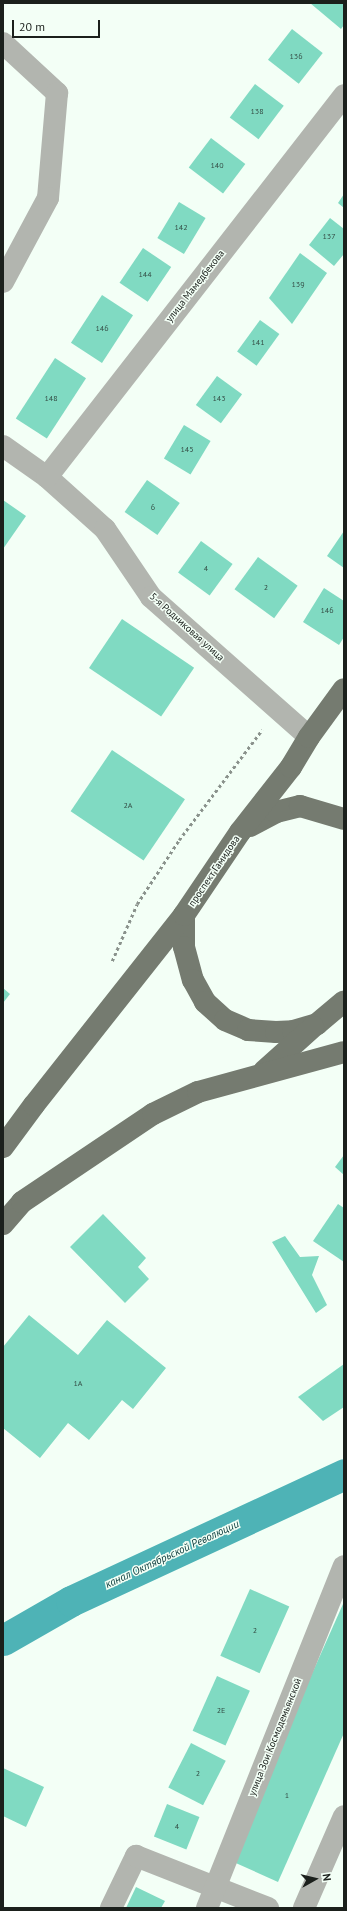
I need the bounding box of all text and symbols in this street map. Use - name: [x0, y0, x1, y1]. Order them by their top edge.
- scale bar: [14, 12, 102, 38]
- text: 20 m: [19, 19, 45, 34]
- house number: 136: [289, 52, 303, 62]
- house number: 138: [250, 107, 264, 117]
- house number: 140: [210, 161, 224, 171]
- house number: 142: [174, 223, 188, 233]
- house number: 137: [322, 232, 336, 242]
- street label: улица Мамедбекова: [163, 248, 227, 324]
- house number: 144: [138, 270, 152, 280]
- house number: 139: [291, 280, 305, 290]
- house number: 146: [95, 324, 109, 334]
- house number: 141: [251, 338, 265, 348]
- house number: 148: [44, 394, 58, 404]
- house number: 143: [212, 394, 226, 404]
- house number: 145: [180, 445, 194, 455]
- house number: 6: [151, 503, 155, 513]
- house number: 4: [204, 564, 208, 574]
- house number: 2: [264, 583, 268, 593]
- street label: 5-я Родниковая улица: [147, 590, 227, 664]
- house number: 146: [320, 606, 334, 616]
- house number: 2А: [123, 801, 133, 811]
- street label: проспект Гамидова: [186, 833, 242, 909]
- house number: 1А: [73, 1379, 83, 1389]
- water label: канал Октябрьской Революции: [103, 1517, 241, 1591]
- house number: 2: [253, 1626, 257, 1636]
- street label: улица Зои Космодемьянской: [246, 1676, 304, 1798]
- house number: 2Е: [217, 1706, 225, 1716]
- house number: 2: [196, 1769, 200, 1779]
- house number: 1: [285, 1791, 289, 1801]
- house number: 4: [175, 1822, 179, 1832]
- north arrow: [295, 1859, 335, 1899]
- text: N: [319, 1873, 334, 1882]

